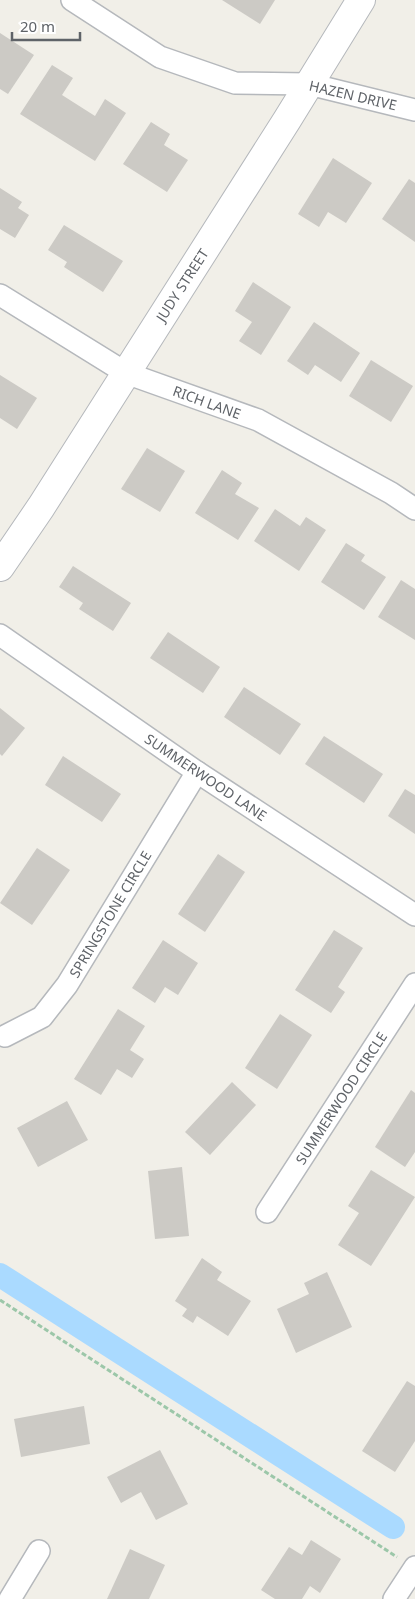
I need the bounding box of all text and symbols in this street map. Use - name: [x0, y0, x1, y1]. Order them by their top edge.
- scale bar: [12, 10, 80, 42]
- text: 20 m: [20, 16, 55, 36]
- street label: HAZEN DRIVE: [307, 76, 399, 114]
- street label: JUDY STREET: [150, 245, 213, 327]
- street label: RICH LANE: [170, 381, 244, 423]
- street label: SUMMERWOOD LANE: [141, 729, 271, 825]
- street label: SPRINGSTONE CIRCLE: [65, 847, 155, 981]
- street label: SUMMERWOOD CIRCLE: [291, 1028, 391, 1168]

